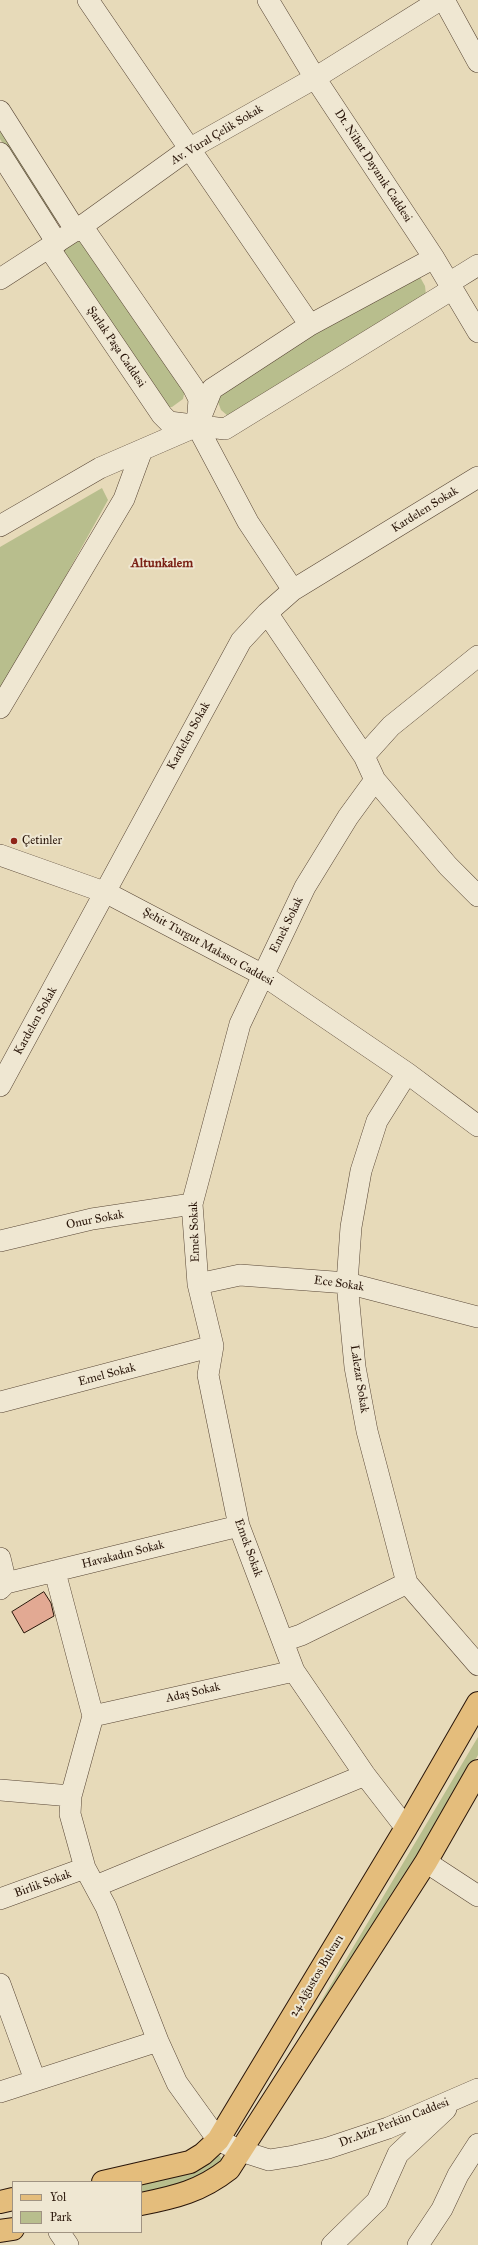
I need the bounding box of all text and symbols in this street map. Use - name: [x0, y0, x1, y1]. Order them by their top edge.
- street label: Av. Vural Çelik Sokak: [168, 102, 266, 168]
- street label: Dt. Nihat Dayanık Caddesi: [331, 107, 415, 225]
- street label: Şarlak Paşa Caddesi: [84, 304, 148, 390]
- street label: Kardelen Sokak: [389, 484, 461, 536]
- district label: Altunkalem: [131, 556, 193, 572]
- street label: Kardelen Sokak: [164, 699, 214, 773]
- place label: Çetinler: [22, 834, 62, 848]
- marker: Çetinler: [9, 836, 19, 846]
- street label: Emek Sokak: [267, 894, 307, 956]
- street label: Şehit Turgut Makascı Caddesi: [140, 905, 276, 989]
- street label: Kardelen Sokak: [11, 984, 61, 1058]
- street label: Emek Sokak: [187, 1201, 203, 1263]
- street label: Onur Sokak: [65, 1207, 125, 1233]
- street label: Ece Sokak: [313, 1273, 365, 1295]
- street label: Lalezar Sokak: [346, 1344, 372, 1414]
- street label: Emel Sokak: [77, 1360, 137, 1390]
- street label: Emek Sokak: [231, 1517, 265, 1579]
- street label: Havakadın Sokak: [80, 1538, 166, 1572]
- street label: Adaş Sokak: [164, 1680, 222, 1706]
- street label: Birlik Sokak: [13, 1867, 73, 1901]
- street label: 24 Ağustos Bulvarı: [287, 1932, 347, 2020]
- street label: Dr.Aziz Perkün Caddesi: [337, 2095, 451, 2151]
- legend: [12, 2181, 142, 2233]
- text: Yol: [50, 2190, 66, 2204]
- text: Park: [50, 2210, 72, 2224]

